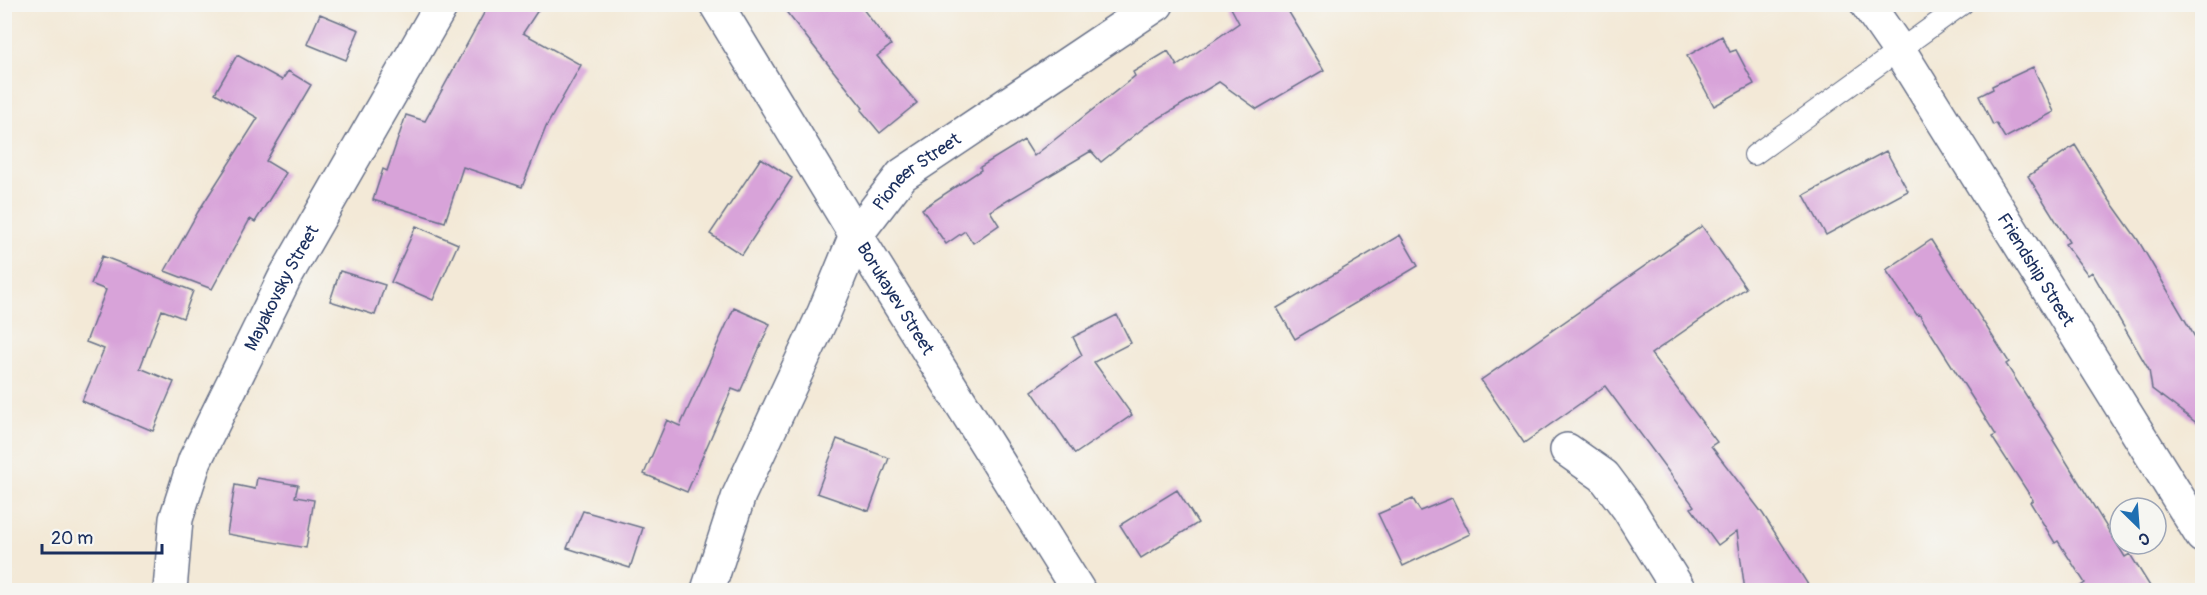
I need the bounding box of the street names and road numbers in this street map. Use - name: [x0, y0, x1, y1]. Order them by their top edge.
- street label: Pioneer Street: [868, 127, 966, 215]
- street label: Friendship Street: [1992, 209, 2080, 332]
- street label: Mayakovsky Street: [240, 220, 325, 355]
- street label: Borukayev Street: [851, 238, 940, 360]

